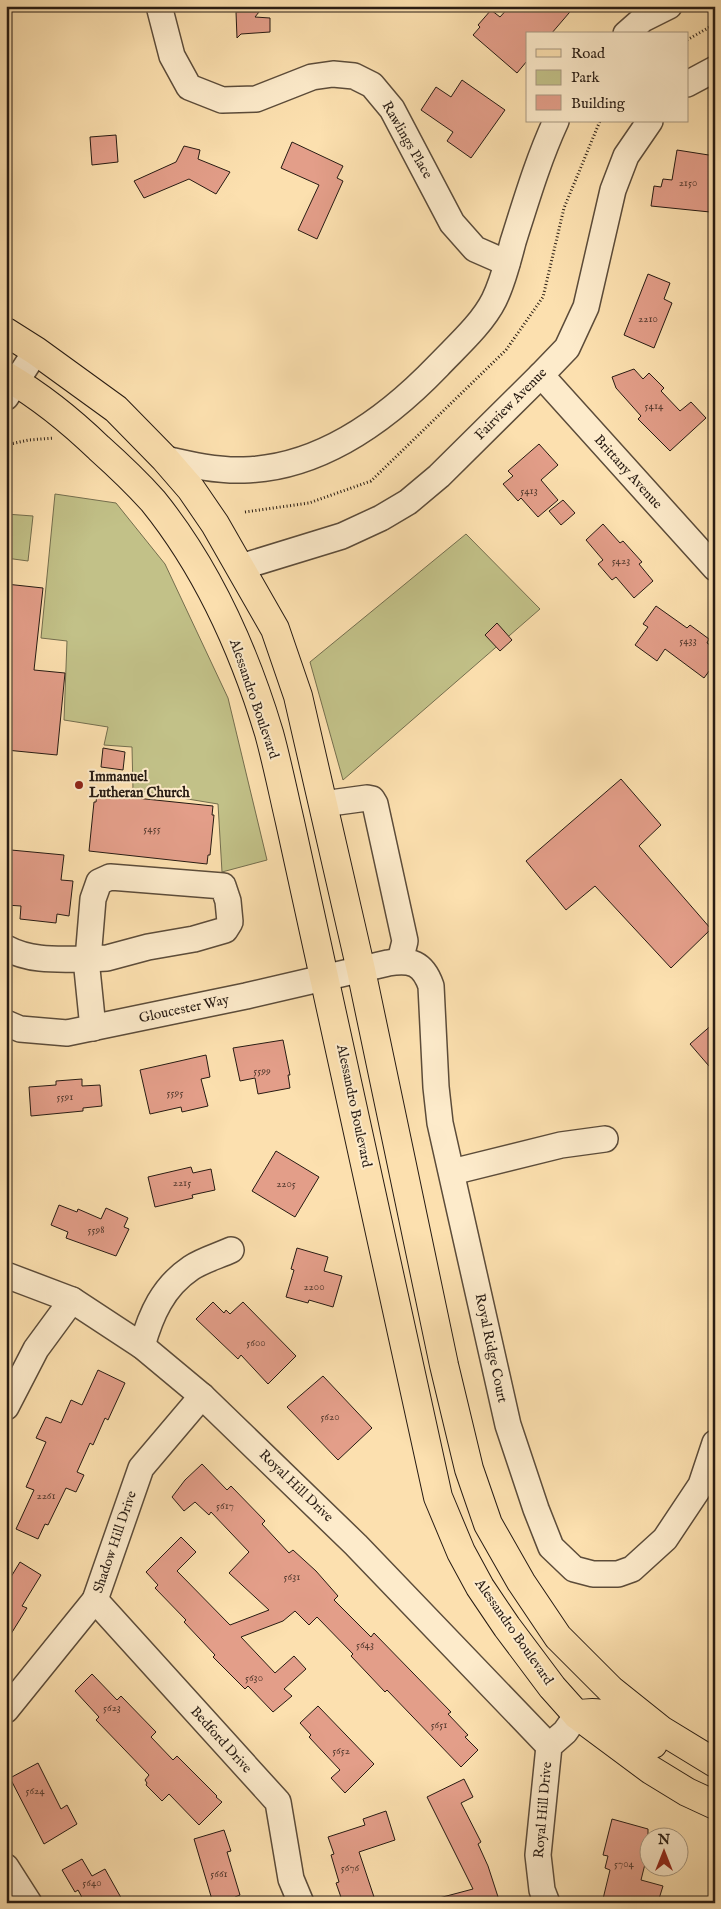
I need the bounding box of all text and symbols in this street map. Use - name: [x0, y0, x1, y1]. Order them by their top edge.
- legend: [526, 32, 688, 122]
- text: Road: [571, 44, 606, 63]
- text: Park: [571, 68, 601, 87]
- text: Building: [571, 94, 626, 113]
- street label: Rawlings Place: [378, 98, 437, 182]
- house number: 2150: [679, 176, 697, 190]
- house number: 2210: [638, 312, 658, 326]
- street label: Fairview Avenue: [471, 364, 551, 444]
- house number: 5414: [645, 399, 664, 413]
- street label: Brittany Avenue: [590, 431, 666, 513]
- house number: 5413: [520, 484, 538, 498]
- house number: 5423: [612, 554, 630, 568]
- house number: 5433: [679, 634, 697, 648]
- street label: Alessandro Boulevard: [225, 636, 283, 762]
- place label: Immanuel Lutheran Church: [89, 768, 190, 802]
- marker: Immanuel Lutheran Church: [73, 779, 85, 791]
- house number: 5455: [143, 822, 161, 836]
- street label: Gloucester Way: [137, 991, 231, 1027]
- street label: Alessandro Boulevard: [332, 1042, 376, 1170]
- house number: 5599: [253, 1064, 271, 1078]
- house number: 5595: [167, 1086, 183, 1100]
- house number: 5591: [57, 1090, 73, 1104]
- house number: 2215: [173, 1176, 191, 1190]
- house number: 2205: [276, 1177, 296, 1191]
- house number: 5598: [87, 1223, 105, 1237]
- house number: 2200: [303, 1280, 325, 1294]
- street label: Royal Ridge Court: [471, 1292, 511, 1404]
- house number: 5600: [246, 1336, 266, 1350]
- house number: 5620: [320, 1410, 340, 1424]
- street label: Royal Hill Drive: [255, 1446, 337, 1527]
- street label: Shadow Hill Drive: [89, 1488, 141, 1595]
- house number: 2261: [37, 1489, 56, 1503]
- house number: 5617: [216, 1499, 234, 1513]
- house number: 5631: [284, 1570, 300, 1584]
- street label: Alessandro Boulevard: [470, 1575, 558, 1689]
- house number: 5643: [356, 1638, 374, 1652]
- house number: 5630: [245, 1671, 263, 1685]
- house number: 5623: [103, 1701, 121, 1715]
- street label: Bedford Drive: [186, 1703, 256, 1778]
- house number: 5651: [431, 1718, 447, 1732]
- house number: 5652: [332, 1744, 350, 1758]
- street label: Royal Hill Drive: [530, 1760, 556, 1859]
- house number: 5624: [25, 1784, 45, 1798]
- north arrow: [638, 1826, 688, 1876]
- text: N: [657, 1831, 670, 1849]
- house number: 5704: [614, 1857, 635, 1871]
- house number: 5676: [341, 1861, 360, 1875]
- house number: 5661: [210, 1867, 228, 1881]
- house number: 5640: [82, 1876, 102, 1890]

